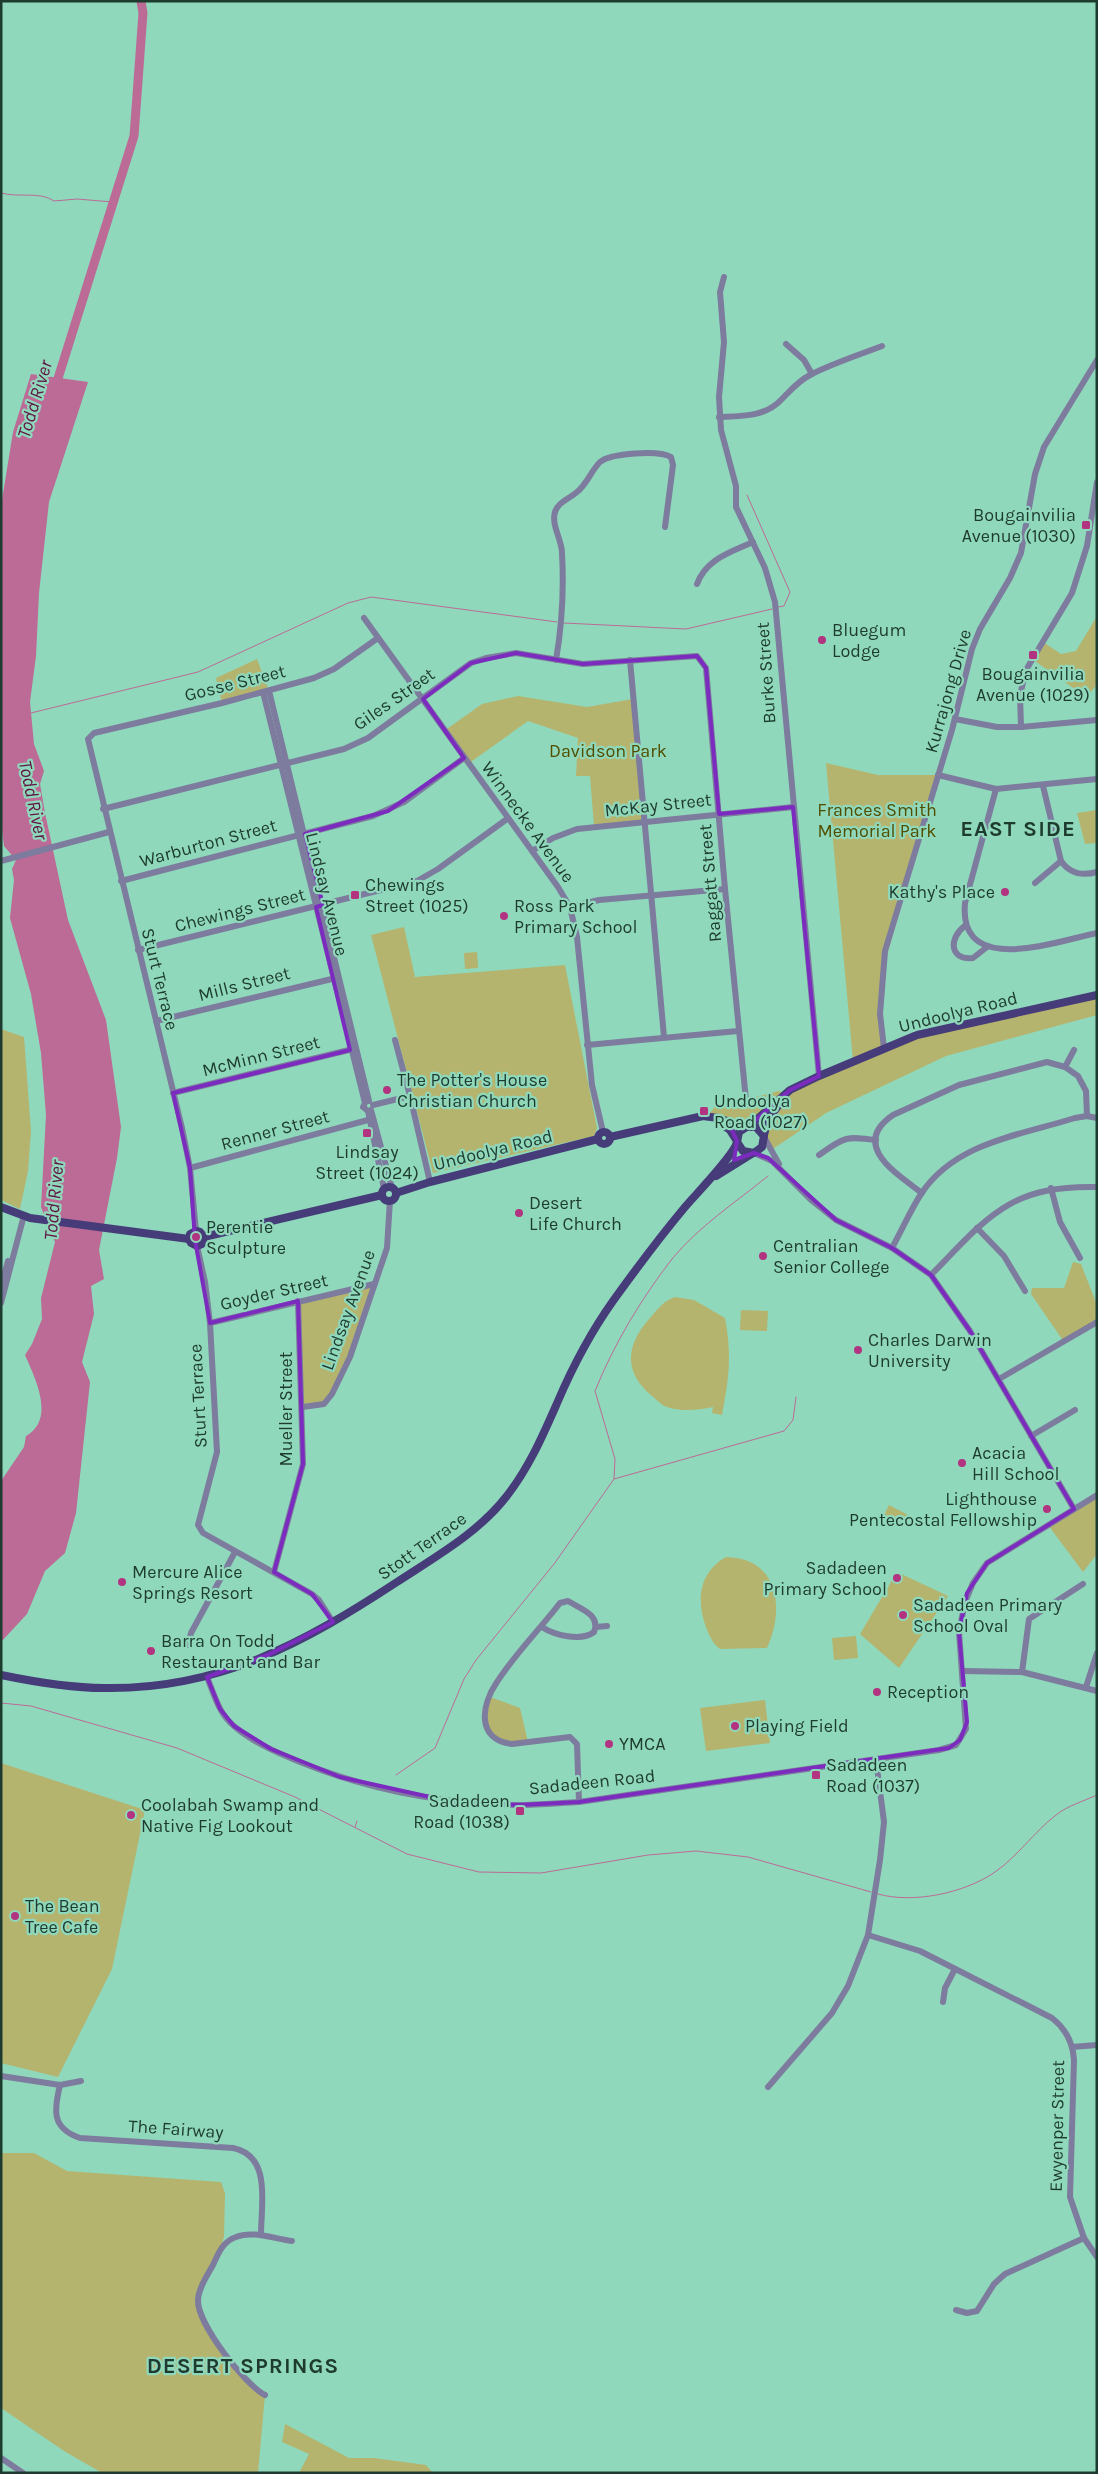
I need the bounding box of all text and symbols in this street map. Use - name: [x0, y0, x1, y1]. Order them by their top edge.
- water label: Todd River: [13, 356, 58, 441]
- place label: Bougainvilia Avenue (1030): [962, 504, 1076, 547]
- marker: Bougainvilia Avenue (1030): [1080, 519, 1092, 531]
- place label: Bluegum Lodge: [832, 619, 906, 662]
- street label: Burke Street: [751, 621, 781, 724]
- street label: Kurrajong Drive: [920, 627, 976, 755]
- marker: Bluegum Lodge: [816, 634, 828, 646]
- marker: Bougainvilia Avenue (1029): [1027, 649, 1039, 661]
- street label: Gosse Street: [182, 660, 288, 706]
- street label: Giles Street: [349, 663, 439, 735]
- place label: Bougainvilia Avenue (1029): [976, 663, 1090, 706]
- park label: Davidson Park: [549, 740, 667, 762]
- street label: Winnecke Avenue: [477, 757, 579, 887]
- water label: Todd River: [14, 759, 52, 843]
- street label: McKay Street: [603, 788, 713, 822]
- park label: Frances Smith Memorial Park: [817, 799, 937, 842]
- street label: Warburton Street: [137, 814, 279, 872]
- district label: EAST SIDE: [960, 816, 1076, 842]
- street label: Raggatt Street: [694, 823, 726, 943]
- street label: Lindsay Avenue: [301, 830, 353, 958]
- place label: Chewings Street (1025): [365, 874, 469, 917]
- place label: Kathy's Place: [889, 881, 995, 903]
- street label: Chewings Street: [172, 883, 308, 937]
- marker: Kathy's Place: [999, 886, 1011, 898]
- marker: Chewings Street (1025): [349, 889, 361, 901]
- place label: Ross Park Primary School: [514, 895, 638, 938]
- marker: Ross Park Primary School: [498, 910, 510, 922]
- street label: Sturt Terrace: [137, 926, 183, 1032]
- street label: Mills Street: [196, 962, 292, 1006]
- street label: Undoolya Road: [896, 987, 1020, 1037]
- street label: McMinn Street: [200, 1031, 322, 1081]
- place label: The Potter's House Christian Church: [397, 1069, 547, 1112]
- marker: The Potter's House Christian Church: [381, 1084, 393, 1096]
- place label: Undoolya Road (1027): [714, 1090, 808, 1133]
- street label: Renner Street: [218, 1105, 332, 1155]
- marker: Undoolya Road (1027): [698, 1105, 710, 1117]
- street label: Undoolya Road: [431, 1125, 555, 1175]
- marker: Lindsay Street (1024): [361, 1127, 373, 1139]
- place label: Lindsay Street (1024): [315, 1141, 419, 1184]
- water label: Todd River: [40, 1158, 69, 1241]
- place label: Desert Life Church: [529, 1192, 622, 1235]
- marker: Desert Life Church: [513, 1207, 525, 1219]
- place label: Perentie Sculpture: [206, 1216, 286, 1259]
- marker: Perentie Sculpture: [190, 1231, 202, 1243]
- place label: Centralian Senior College: [773, 1235, 890, 1278]
- street label: Lindsay Avenue: [316, 1247, 380, 1373]
- marker: Centralian Senior College: [757, 1250, 769, 1262]
- street label: Goyder Street: [218, 1269, 330, 1315]
- place label: Charles Darwin University: [868, 1329, 992, 1372]
- street label: Sturt Terrace: [184, 1343, 212, 1449]
- marker: Charles Darwin University: [852, 1344, 864, 1356]
- street label: Mueller Street: [275, 1351, 297, 1466]
- place label: Acacia Hill School: [972, 1442, 1060, 1485]
- marker: Acacia Hill School: [956, 1457, 968, 1469]
- place label: Lighthouse Pentecostal Fellowship: [849, 1488, 1037, 1531]
- marker: Lighthouse Pentecostal Fellowship: [1041, 1503, 1053, 1515]
- street label: Stott Terrace: [373, 1507, 471, 1585]
- place label: Sadadeen Primary School: [764, 1557, 887, 1600]
- place label: Mercure Alice Springs Resort: [132, 1561, 253, 1604]
- marker: Sadadeen Primary School: [891, 1572, 903, 1584]
- marker: Mercure Alice Springs Resort: [116, 1576, 128, 1588]
- place label: Sadadeen Primary School Oval: [913, 1594, 1063, 1637]
- marker: Sadadeen Primary School Oval: [897, 1609, 909, 1621]
- place label: Barra On Todd Restaurant and Bar: [161, 1630, 320, 1673]
- marker: Barra On Todd Restaurant and Bar: [145, 1645, 157, 1657]
- place label: Reception: [887, 1681, 969, 1703]
- marker: Reception: [871, 1686, 883, 1698]
- place label: Playing Field: [745, 1715, 849, 1737]
- marker: Playing Field: [729, 1720, 741, 1732]
- place label: YMCA: [619, 1733, 666, 1755]
- marker: YMCA: [603, 1738, 615, 1750]
- place label: Sadadeen Road (1037): [826, 1754, 920, 1797]
- street label: Sadadeen Road: [528, 1764, 656, 1800]
- marker: Sadadeen Road (1037): [810, 1769, 822, 1781]
- place label: Sadadeen Road (1038): [413, 1790, 510, 1833]
- place label: Coolabah Swamp and Native Fig Lookout: [141, 1794, 319, 1837]
- marker: Sadadeen Road (1038): [514, 1805, 526, 1817]
- marker: Coolabah Swamp and Native Fig Lookout: [125, 1809, 137, 1821]
- place label: The Bean Tree Cafe: [25, 1895, 100, 1938]
- marker: The Bean Tree Cafe: [9, 1910, 21, 1922]
- street label: Ewyenper Street: [1045, 2060, 1069, 2192]
- street label: The Fairway: [128, 2115, 225, 2143]
- district label: DESERT SPRINGS: [147, 2353, 339, 2379]

